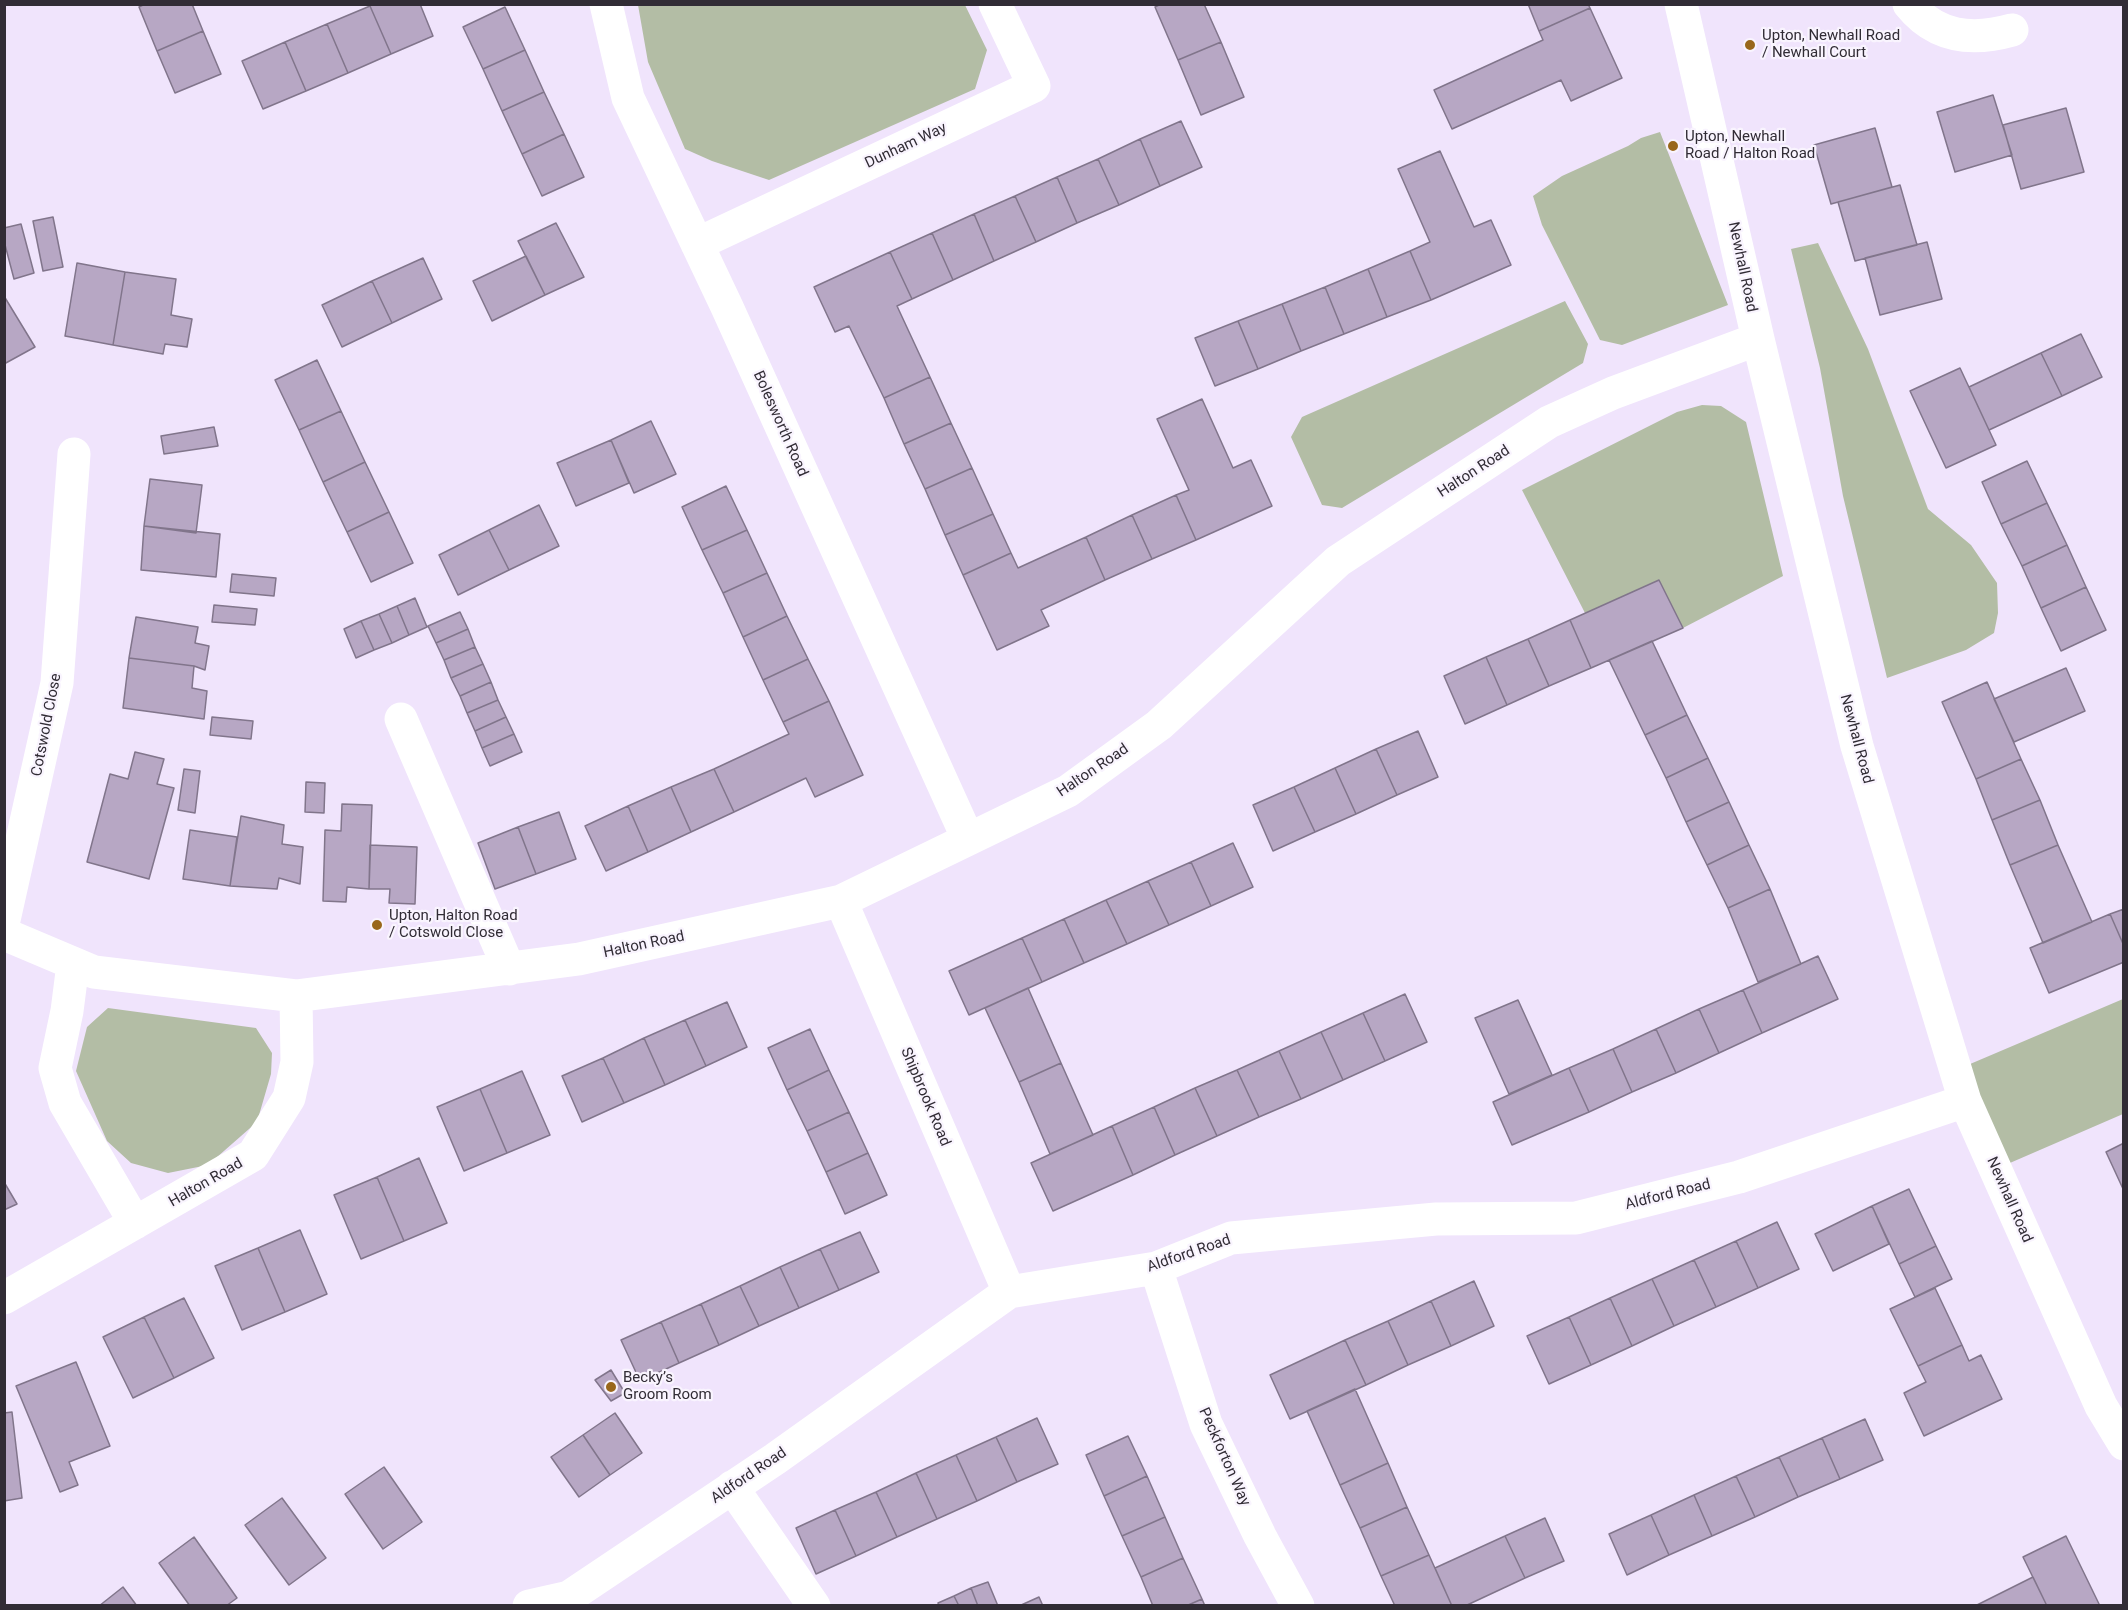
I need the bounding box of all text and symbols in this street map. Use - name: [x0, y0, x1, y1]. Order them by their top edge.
- place label: Upton, Newhall Road / Newhall Court: [1762, 27, 1900, 62]
- marker: Upton, Newhall Road / Newhall Court: [1743, 38, 1757, 52]
- street label: Dunham Way: [862, 119, 950, 173]
- place label: Upton, Newhall Road / Halton Road: [1685, 128, 1815, 163]
- marker: Upton, Newhall Road / Halton Road: [1666, 139, 1680, 153]
- street label: Newhall Road: [1724, 220, 1760, 314]
- street label: Bolesworth Road: [749, 368, 811, 480]
- street label: Halton Road: [1435, 442, 1513, 502]
- street label: Cotswold Close: [28, 672, 66, 778]
- street label: Newhall Road: [1835, 692, 1877, 786]
- street label: Halton Road: [1054, 741, 1132, 801]
- place label: Upton, Halton Road / Cotswold Close: [389, 907, 518, 942]
- marker: Upton, Halton Road / Cotswold Close: [370, 918, 384, 932]
- street label: Halton Road: [602, 928, 686, 962]
- street label: Shipbrook Road: [896, 1045, 954, 1149]
- street label: Newhall Road: [1982, 1154, 2036, 1246]
- street label: Halton Road: [166, 1155, 246, 1211]
- street label: Aldford Road: [1624, 1176, 1712, 1214]
- street label: Aldford Road: [1145, 1231, 1233, 1277]
- place label: Becky’s Groom Room: [623, 1369, 712, 1404]
- marker: Becky’s Groom Room: [604, 1380, 618, 1394]
- street label: Peckforton Way: [1194, 1405, 1254, 1509]
- street label: Aldford Road: [708, 1444, 790, 1508]

